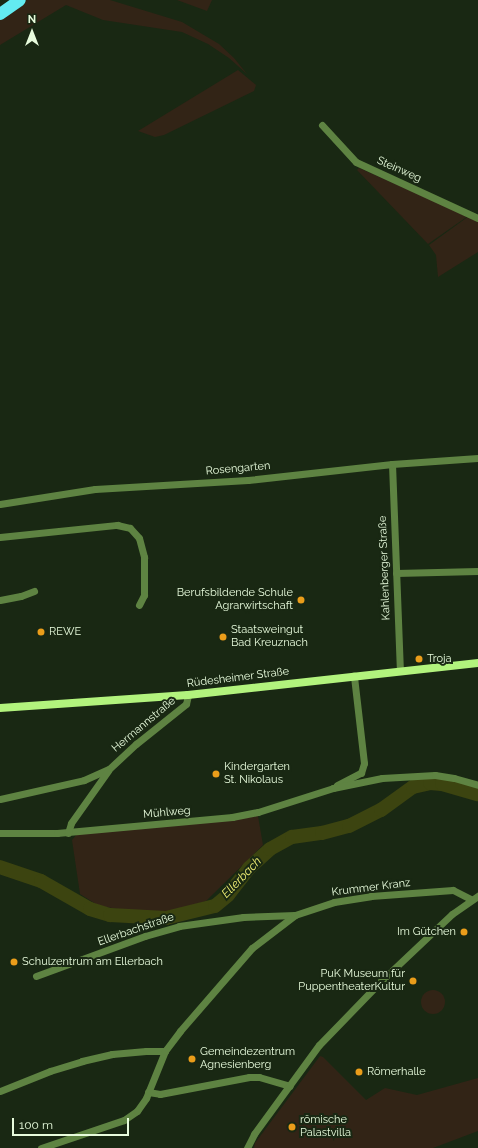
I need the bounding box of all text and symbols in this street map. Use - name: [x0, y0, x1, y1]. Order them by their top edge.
- north arrow: [12, 12, 52, 52]
- text: N: [28, 13, 36, 26]
- street label: Steinweg: [375, 154, 423, 186]
- street label: Rosengarten: [205, 460, 271, 478]
- street label: Kahlenberger Straße: [377, 515, 393, 621]
- place label: Berufsbildende Schule Agrarwirtschaft: [177, 587, 293, 613]
- marker: Berufsbildende Schule Agrarwirtschaft: [296, 595, 306, 605]
- place label: Staatsweingut Bad Kreuznach: [231, 624, 308, 650]
- place label: REWE: [49, 625, 81, 639]
- marker: REWE: [36, 627, 46, 637]
- marker: Staatsweingut Bad Kreuznach: [218, 632, 228, 642]
- place label: Troja: [427, 652, 451, 666]
- marker: Troja: [414, 654, 424, 664]
- street label: Rüdesheimer Straße: [186, 665, 290, 691]
- street label: Hermannstraße: [110, 695, 178, 755]
- place label: Kindergarten St. Nikolaus: [224, 761, 290, 787]
- marker: Kindergarten St. Nikolaus: [211, 769, 221, 779]
- street label: Mühlweg: [143, 804, 191, 822]
- water label: Ellerbach: [219, 855, 265, 901]
- street label: Krummer Kranz: [331, 877, 411, 899]
- street label: Ellerbachstraße: [96, 911, 176, 949]
- place label: Im Gütchen: [397, 925, 456, 939]
- marker: Im Gütchen: [459, 927, 469, 937]
- place label: Schulzentrum am Ellerbach: [22, 955, 163, 969]
- marker: Schulzentrum am Ellerbach: [9, 957, 19, 967]
- place label: PuK Museum für PuppentheaterKultur: [298, 968, 405, 994]
- marker: PuK Museum für PuppentheaterKultur: [408, 976, 418, 986]
- place label: Gemeindezentrum Agnesienberg: [200, 1046, 295, 1072]
- marker: Gemeindezentrum Agnesienberg: [187, 1054, 197, 1064]
- place label: Römerhalle: [367, 1065, 426, 1079]
- marker: Römerhalle: [354, 1067, 364, 1077]
- scale bar: [14, 1110, 131, 1136]
- place label: römische Palastvilla: [300, 1114, 351, 1140]
- text: 100 m: [19, 1118, 53, 1132]
- marker: römische Palastvilla: [287, 1122, 297, 1132]

